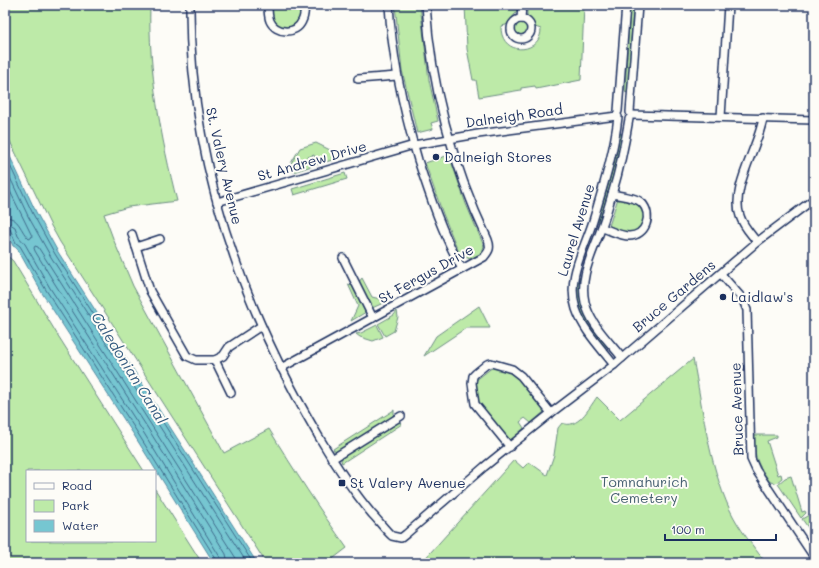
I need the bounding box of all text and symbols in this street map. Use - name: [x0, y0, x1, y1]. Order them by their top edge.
- street label: Dalneigh Road: [464, 99, 564, 132]
- street label: St. Valery Avenue: [202, 105, 247, 226]
- street label: St Andrew Drive: [255, 136, 369, 185]
- place label: Dalneigh Stores: [444, 147, 552, 166]
- marker: Dalneigh Stores: [431, 152, 441, 162]
- street label: Laurel Avenue: [552, 181, 599, 278]
- street label: St Fergus Drive: [375, 240, 477, 308]
- street label: Bruce Gardens: [628, 255, 719, 336]
- place label: Laidlaw's: [731, 287, 793, 306]
- marker: Laidlaw's: [718, 292, 728, 302]
- water label: Caledonian Canal: [87, 308, 172, 427]
- street label: Bruce Avenue: [725, 362, 748, 456]
- legend: [26, 470, 156, 542]
- park label: Tomnahurich Cemetery: [601, 472, 687, 507]
- place label: St Valery Avenue: [350, 473, 466, 492]
- text: Road: [62, 477, 92, 493]
- marker: St Valery Avenue: [337, 478, 347, 488]
- text: Park: [62, 497, 89, 513]
- scale bar: [665, 516, 776, 542]
- text: Water: [62, 517, 99, 533]
- text: 100 m: [671, 521, 705, 537]

